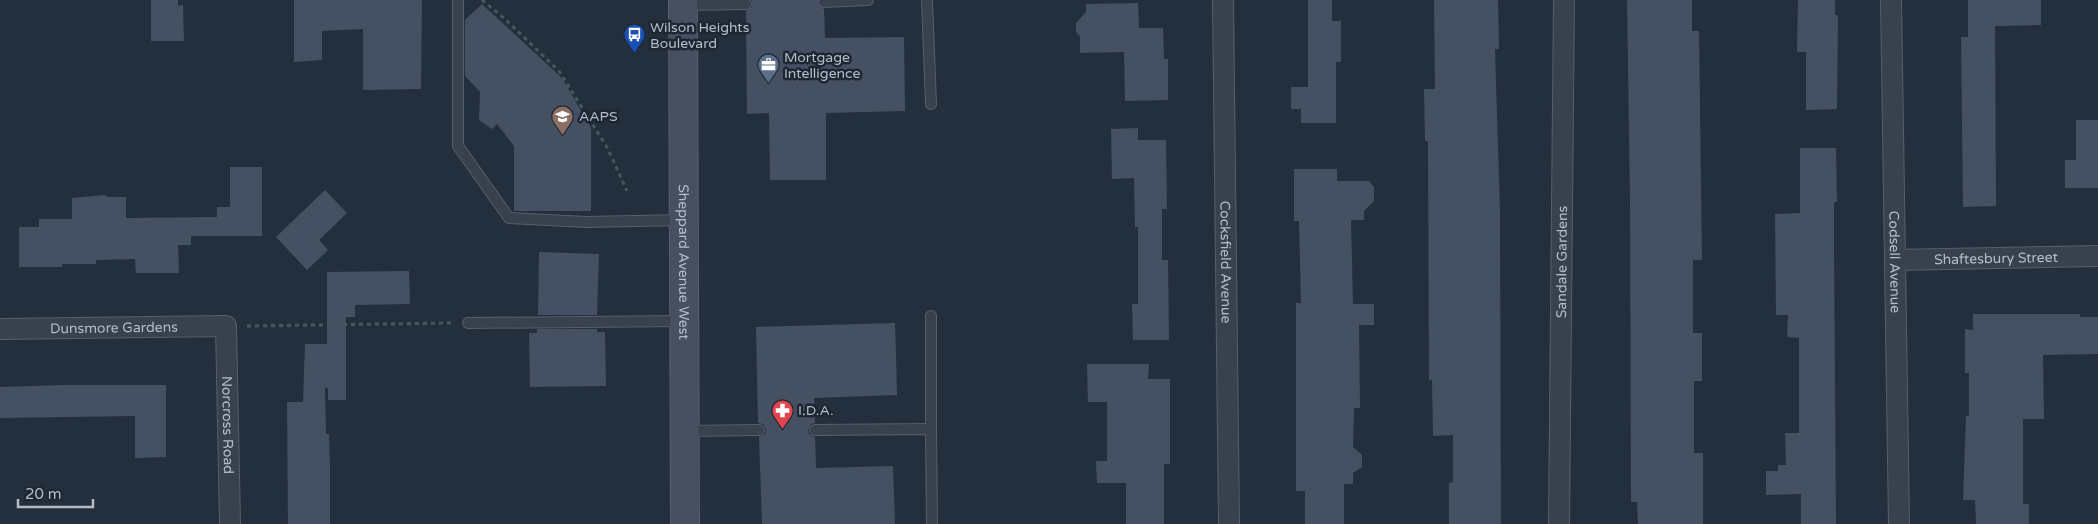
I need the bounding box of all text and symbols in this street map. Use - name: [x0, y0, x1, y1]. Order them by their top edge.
- place label: Wilson Heights Boulevard: [650, 19, 750, 52]
- bus stop icon: Wilson Heights Boulevard: [622, 23, 646, 54]
- place label: Mortgage Intelligence: [784, 49, 861, 82]
- office icon: Mortgage Intelligence: [756, 53, 780, 84]
- school or university icon: AAPS: [551, 104, 575, 135]
- place label: AAPS: [579, 108, 618, 125]
- street label: Sheppard Avenue West: [675, 184, 692, 340]
- street label: Cocksfield Avenue: [1216, 200, 1235, 324]
- street label: Sandale Gardens: [1553, 205, 1571, 318]
- street label: Codsell Avenue: [1885, 211, 1904, 313]
- street label: Shaftesbury Street: [1934, 249, 2059, 268]
- street label: Dunsmore Gardens: [50, 319, 178, 337]
- street label: Norcross Road: [218, 376, 237, 474]
- pharmacy icon: I.D.A.: [770, 398, 794, 429]
- place label: I.D.A.: [798, 402, 834, 419]
- scale bar: [18, 476, 92, 508]
- text: 20 m: [25, 485, 62, 503]

